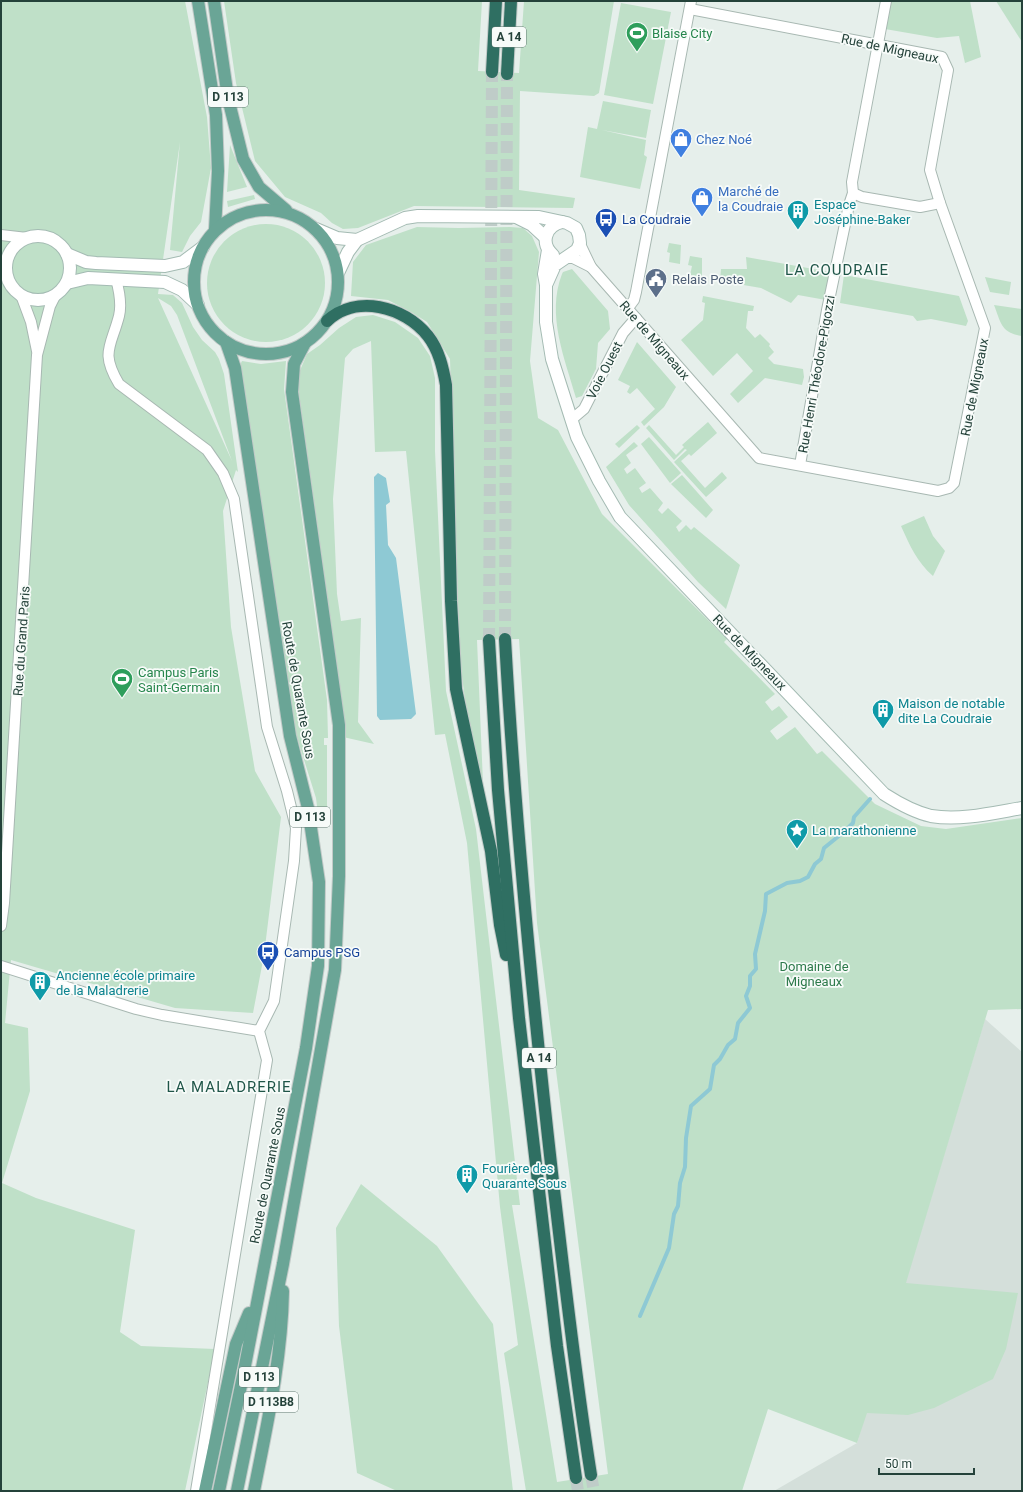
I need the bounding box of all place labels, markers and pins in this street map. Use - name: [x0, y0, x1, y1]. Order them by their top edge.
- sports icon: Blaise City: [624, 20, 650, 53]
- place label: Blaise City: [652, 26, 712, 41]
- shop icon: Chez Noé: [668, 126, 694, 159]
- place label: Chez Noé: [696, 132, 752, 147]
- place label: Marché de la Coudraie: [718, 184, 783, 214]
- shop icon: Marché de la Coudraie: [689, 185, 715, 218]
- place label: Espace Joséphine-Baker: [814, 197, 911, 227]
- building icon: Espace Joséphine-Baker: [785, 198, 811, 231]
- bus stop icon: La Coudraie: [593, 206, 619, 239]
- place label: La Coudraie: [622, 212, 691, 227]
- public building icon: Relais Poste: [643, 266, 669, 299]
- place label: Relais Poste: [672, 272, 744, 287]
- place label: Campus Paris Saint-Germain: [138, 665, 220, 695]
- sports icon: Campus Paris Saint-Germain: [109, 666, 135, 699]
- place label: Maison de notable dite La Coudraie: [898, 696, 1005, 726]
- building icon: Maison de notable dite La Coudraie: [870, 697, 896, 730]
- place icon: La marathonienne: [784, 817, 810, 850]
- place label: La marathonienne: [812, 823, 916, 838]
- bus stop icon: Campus PSG: [255, 939, 281, 972]
- place label: Campus PSG: [284, 945, 360, 960]
- place label: Ancienne école primaire de la Maladrerie: [56, 968, 195, 998]
- building icon: Ancienne école primaire de la Maladrerie: [27, 969, 53, 1002]
- place label: Fourière des Quarante Sous: [482, 1161, 567, 1191]
- building icon: Fourière des Quarante Sous: [454, 1162, 480, 1195]

